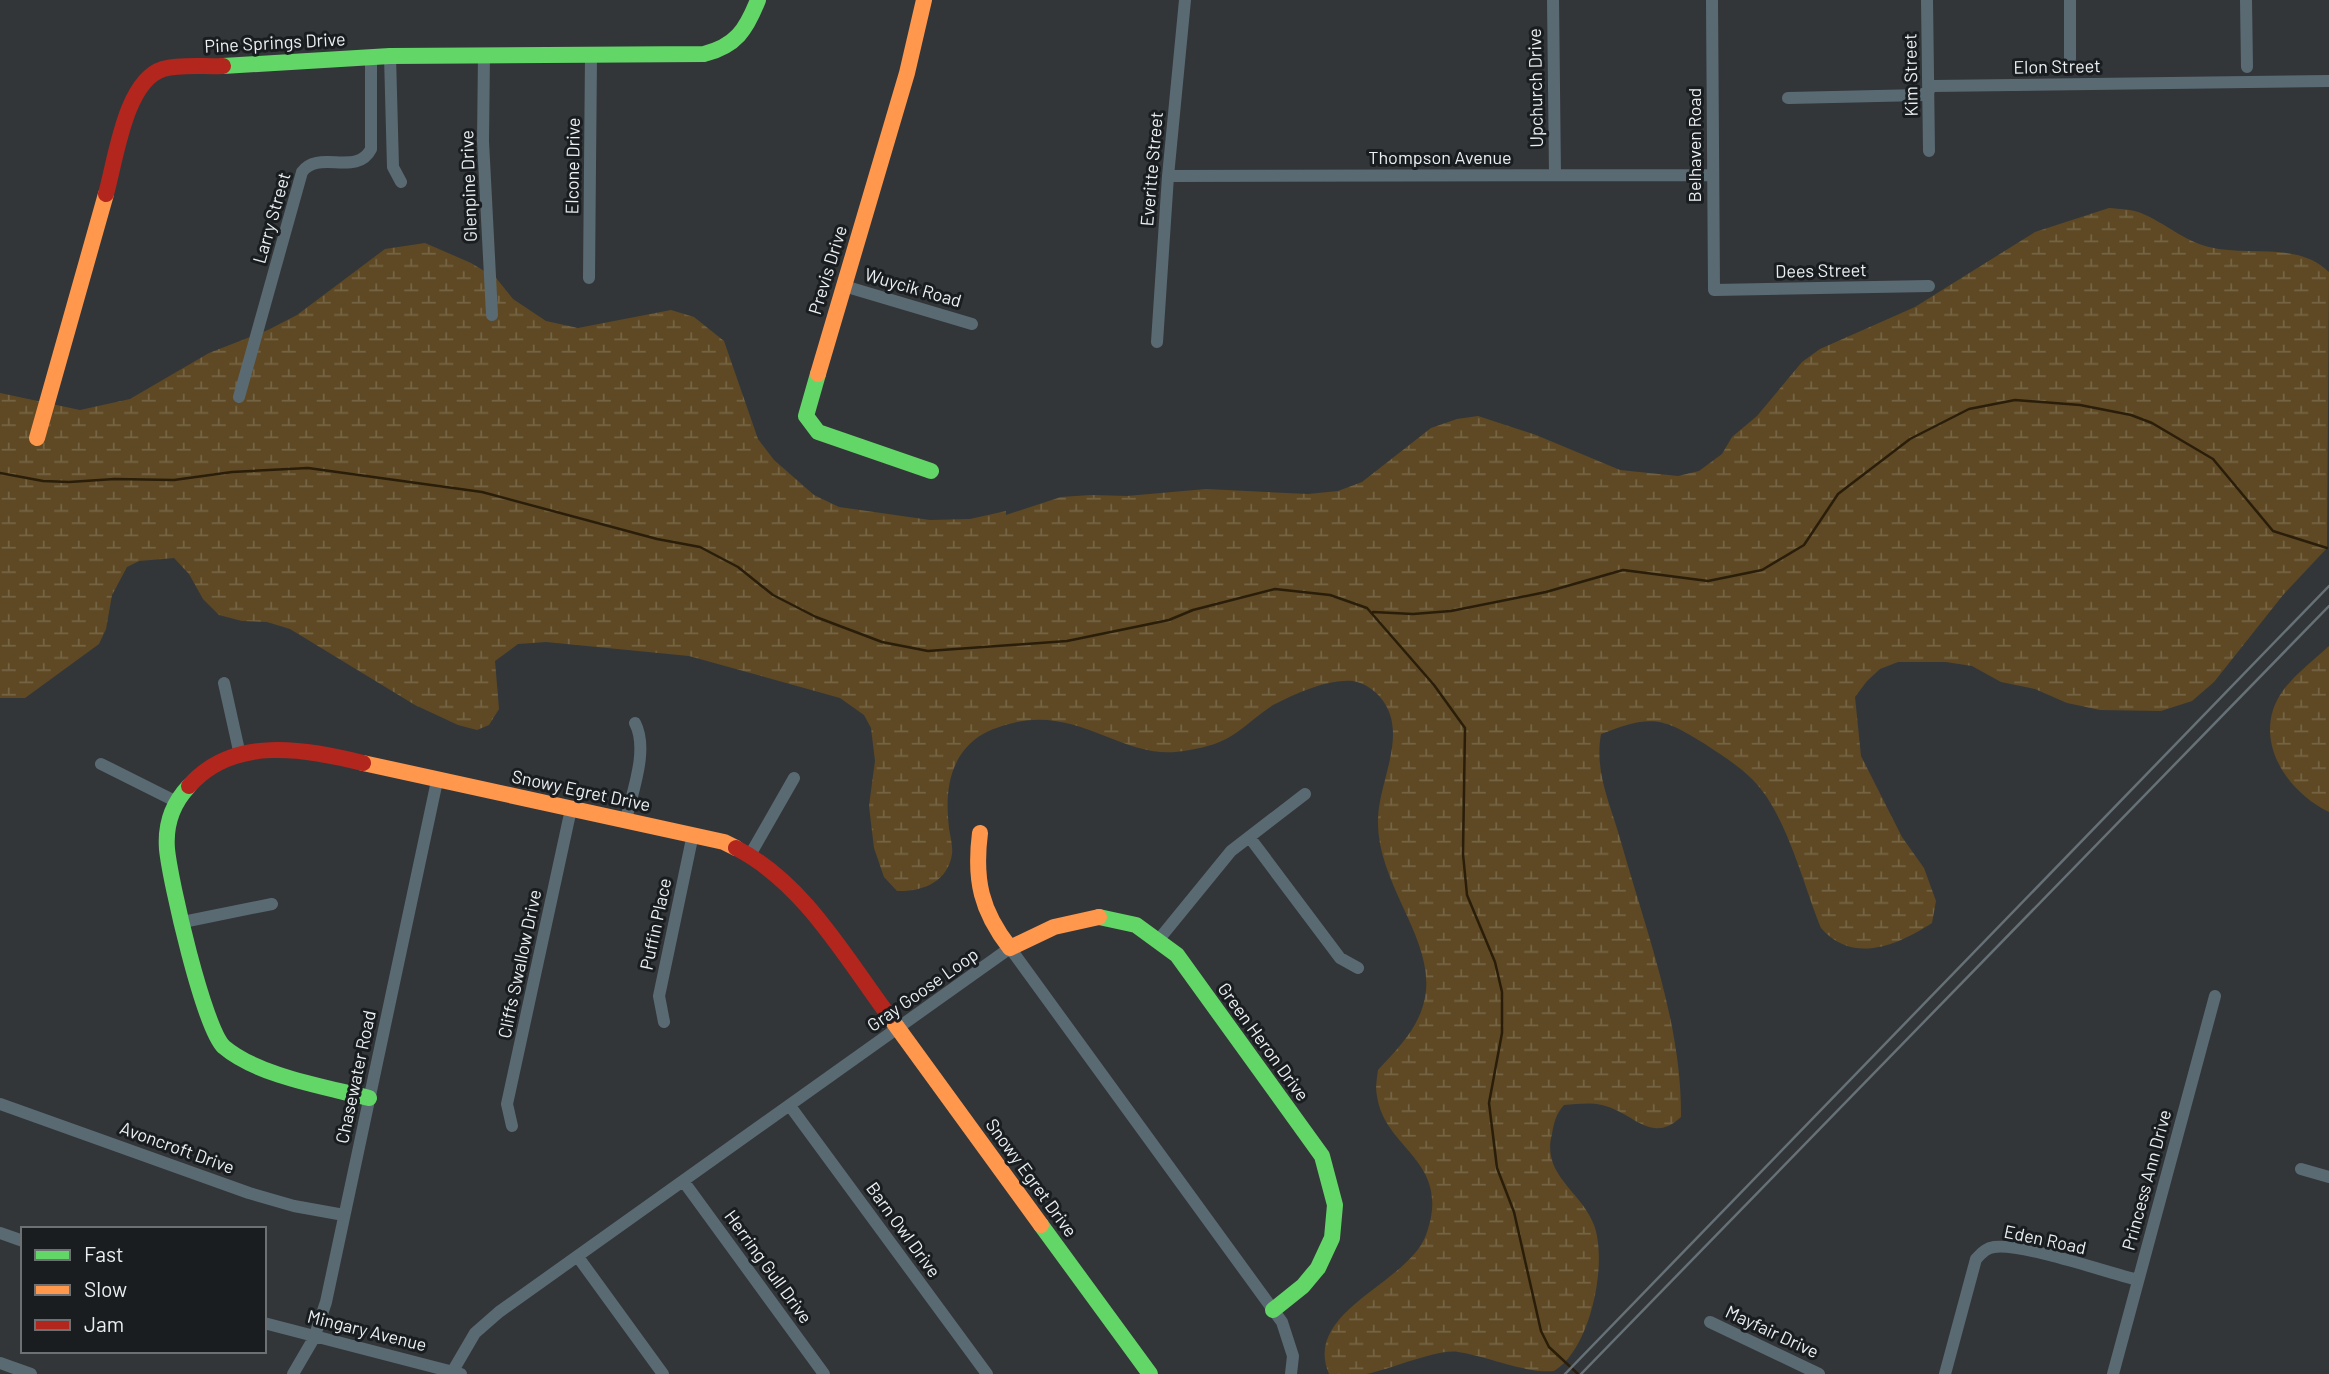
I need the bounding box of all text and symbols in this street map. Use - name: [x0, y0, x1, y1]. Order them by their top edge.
- street label: Pine Springs Drive: [204, 27, 346, 57]
- street label: Upchurch Drive: [1523, 28, 1547, 148]
- street label: Kim Street: [1898, 33, 1922, 117]
- street label: Elon Street: [2013, 54, 2101, 78]
- street label: Belhaven Road: [1683, 88, 1705, 202]
- street label: Everitte Street: [1135, 111, 1167, 227]
- street label: Elcone Drive: [560, 117, 584, 215]
- street label: Glenpine Drive: [455, 130, 481, 242]
- street label: Thompson Avenue: [1368, 146, 1512, 168]
- street label: Larry Street: [247, 169, 295, 266]
- street label: Previs Drive: [803, 223, 851, 317]
- street label: Dees Street: [1775, 258, 1867, 282]
- street label: Wuycik Road: [862, 263, 964, 311]
- street label: Snowy Egret Drive: [510, 765, 653, 815]
- street label: Puffin Place: [635, 876, 675, 972]
- street label: Cliffs Swallow Drive: [493, 887, 546, 1040]
- street label: Gray Goose Loop: [863, 943, 982, 1036]
- street label: Green Heron Drive: [1213, 978, 1314, 1105]
- street label: Chasewater Road: [330, 1008, 380, 1145]
- street label: Princess Ann Drive: [2117, 1107, 2175, 1253]
- street label: Snowy Egret Drive: [981, 1114, 1082, 1241]
- street label: Avoncroft Drive: [117, 1116, 238, 1178]
- street label: Barn Owl Drive: [862, 1178, 946, 1281]
- street label: Herring Gull Drive: [720, 1205, 817, 1327]
- street label: Eden Road: [2002, 1220, 2088, 1258]
- legend: [21, 1227, 266, 1353]
- text: Fast: [84, 1241, 124, 1266]
- text: Slow: [84, 1276, 127, 1301]
- street label: Mayfair Drive: [1722, 1300, 1823, 1362]
- street label: Mingary Avenue: [305, 1305, 429, 1355]
- text: Jam: [84, 1311, 124, 1336]

